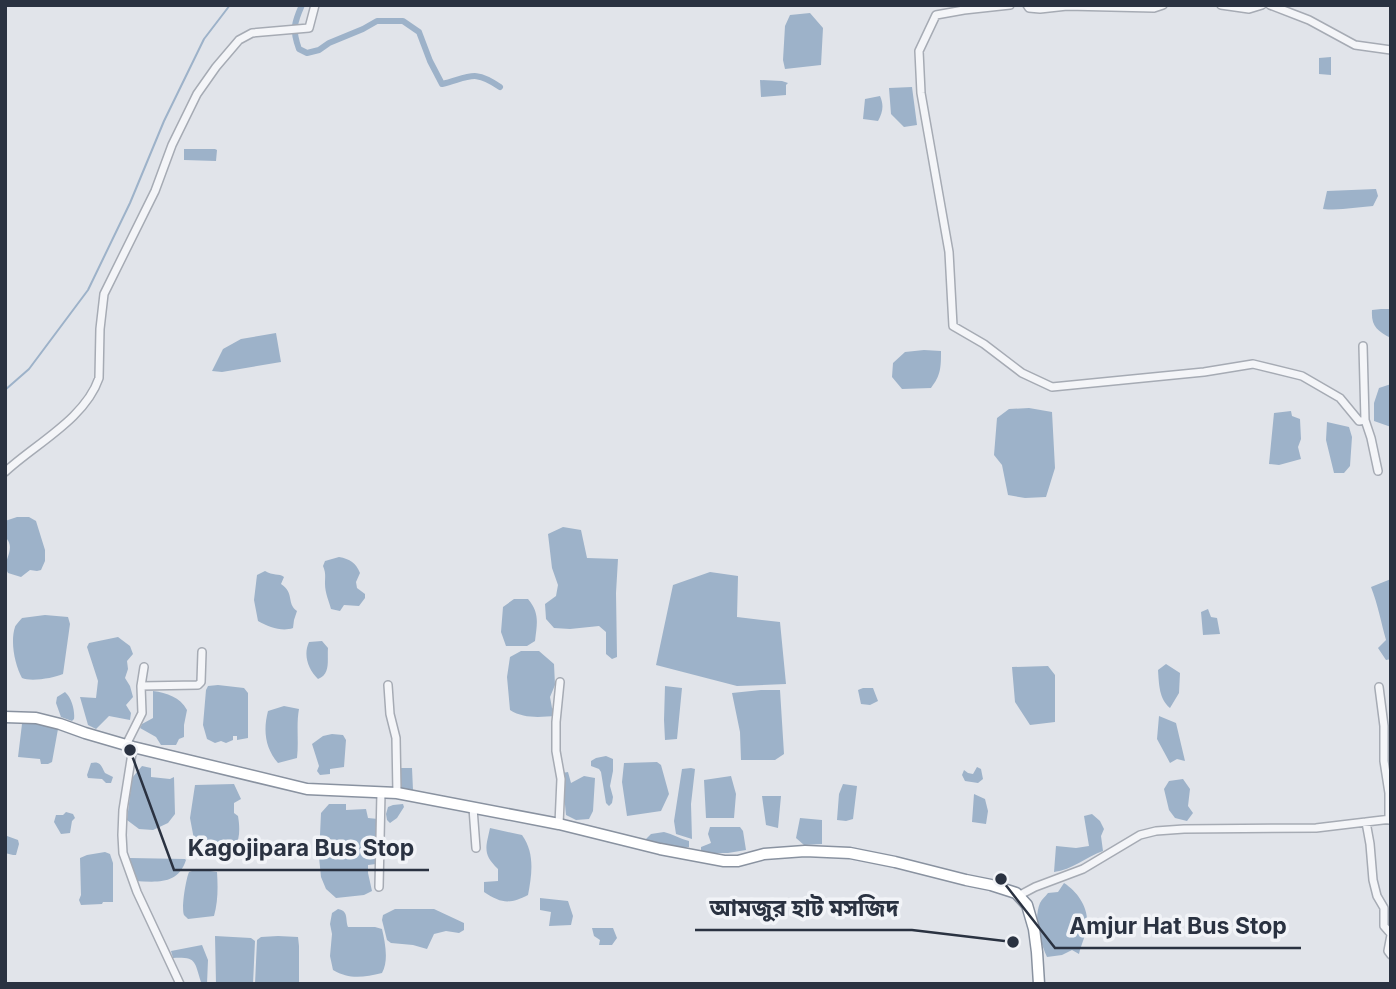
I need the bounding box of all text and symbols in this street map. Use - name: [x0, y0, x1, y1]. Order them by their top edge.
- callout: Kagojipara Bus Stop: [174, 826, 429, 870]
- text: Kagojipara Bus Stop: [188, 834, 414, 862]
- callout: আমজুর হাট মসজিদ: [695, 886, 912, 930]
- text: আমজুর হাট মসজিদ: [709, 894, 899, 922]
- callout: Amjur Hat Bus Stop: [1055, 904, 1301, 948]
- text: Amjur Hat Bus Stop: [1069, 912, 1287, 940]

